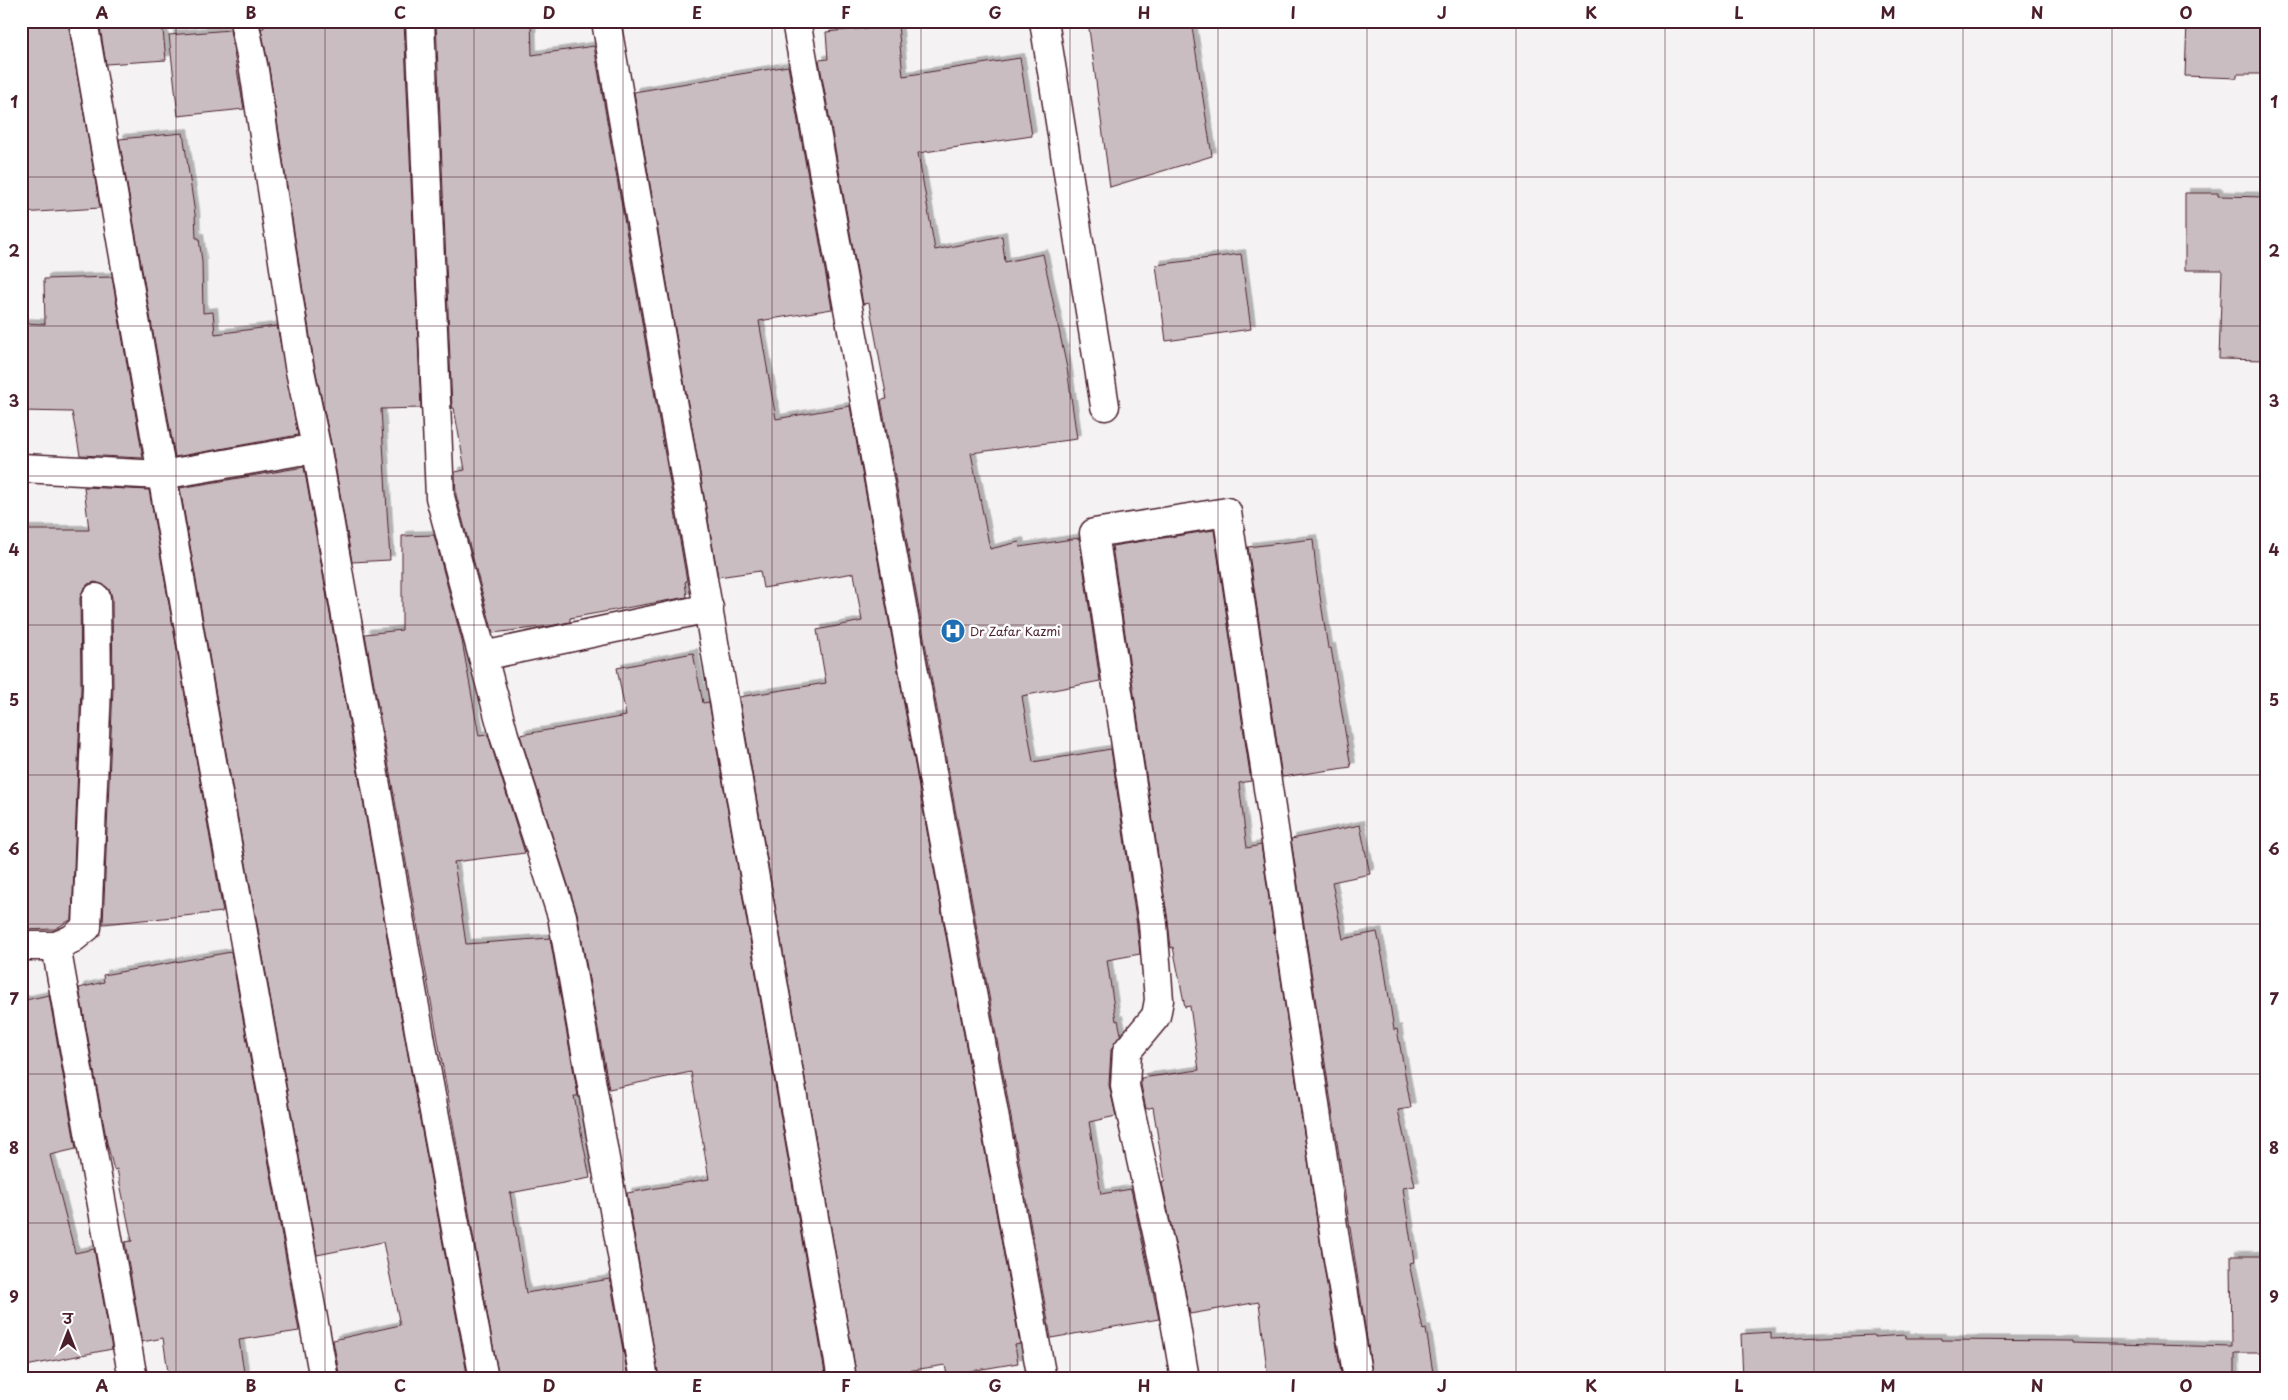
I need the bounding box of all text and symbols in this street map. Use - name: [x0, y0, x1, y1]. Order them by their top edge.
- text: A: [96, 0, 109, 24]
- text: B: [246, 0, 257, 24]
- text: C: [394, 0, 406, 24]
- text: D: [543, 0, 555, 24]
- text: E: [692, 0, 702, 24]
- text: F: [841, 0, 851, 24]
- text: G: [988, 0, 1002, 24]
- text: H: [1138, 0, 1150, 24]
- text: I: [1290, 0, 1296, 24]
- text: J: [1437, 0, 1447, 24]
- text: K: [1585, 0, 1597, 24]
- text: L: [1734, 0, 1744, 24]
- text: M: [1880, 0, 1896, 24]
- text: N: [2031, 0, 2043, 24]
- text: O: [2180, 0, 2193, 24]
- text: 1: [10, 89, 18, 113]
- text: 1: [2270, 89, 2278, 113]
- text: 2: [8, 238, 20, 262]
- text: 2: [2268, 238, 2280, 262]
- text: 3: [9, 388, 19, 412]
- text: 3: [2269, 388, 2279, 412]
- text: 4: [9, 537, 20, 561]
- text: 4: [2269, 537, 2280, 561]
- hospital icon: Dr Zafar Kazmi: [940, 618, 966, 644]
- place label: Dr Zafar Kazmi: [970, 622, 1061, 640]
- text: 5: [9, 687, 19, 711]
- text: 5: [2269, 687, 2279, 711]
- text: 6: [8, 836, 20, 860]
- text: 6: [2268, 836, 2280, 860]
- text: 7: [9, 986, 19, 1010]
- text: 7: [2269, 986, 2279, 1010]
- text: 8: [9, 1135, 19, 1159]
- text: 8: [2269, 1135, 2279, 1159]
- text: 9: [9, 1284, 19, 1308]
- text: 9: [2269, 1284, 2279, 1308]
- north arrow: [42, 1308, 92, 1358]
- text: उ: [61, 1308, 74, 1329]
- text: A: [96, 1373, 109, 1397]
- text: B: [246, 1373, 257, 1397]
- text: C: [394, 1373, 406, 1397]
- text: D: [543, 1373, 555, 1397]
- text: E: [692, 1373, 702, 1397]
- text: F: [841, 1373, 851, 1397]
- text: G: [988, 1373, 1002, 1397]
- text: H: [1138, 1373, 1150, 1397]
- text: I: [1290, 1373, 1296, 1397]
- text: J: [1437, 1373, 1447, 1397]
- text: K: [1585, 1373, 1597, 1397]
- text: L: [1734, 1373, 1744, 1397]
- text: M: [1880, 1373, 1896, 1397]
- text: N: [2031, 1373, 2043, 1397]
- text: O: [2180, 1373, 2193, 1397]

